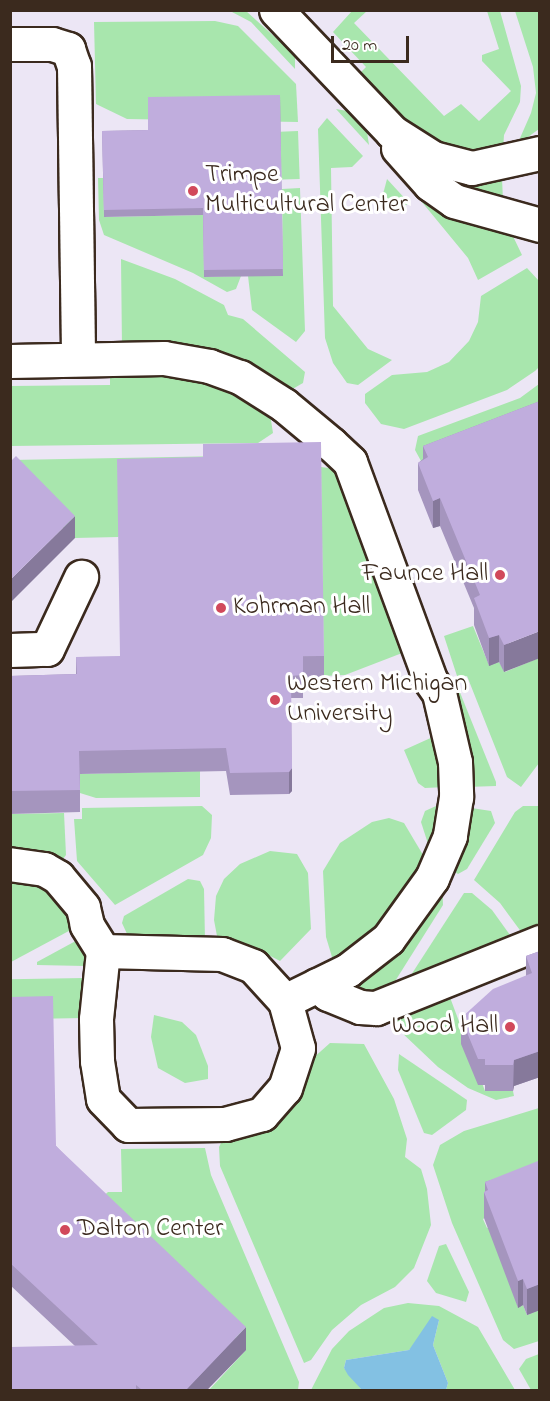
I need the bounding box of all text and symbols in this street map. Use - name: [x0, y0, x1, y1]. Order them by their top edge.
- scale bar: [334, 24, 412, 62]
- text: 20 m: [342, 33, 377, 59]
- place label: Trimpe Multicultural Center: [205, 160, 408, 222]
- marker: Trimpe Multicultural Center: [186, 184, 200, 198]
- place label: Faunce Hall: [362, 559, 488, 591]
- marker: Faunce Hall: [493, 568, 507, 582]
- place label: Kohrman Hall: [233, 592, 370, 624]
- marker: Kohrman Hall: [214, 601, 228, 615]
- place label: Western Michigan University: [287, 669, 467, 730]
- marker: Western Michigan University: [268, 693, 282, 707]
- place label: Wood Hall: [392, 1011, 498, 1043]
- marker: Wood Hall: [503, 1020, 517, 1034]
- place label: Dalton Center: [77, 1214, 223, 1246]
- marker: Dalton Center: [58, 1223, 72, 1237]

